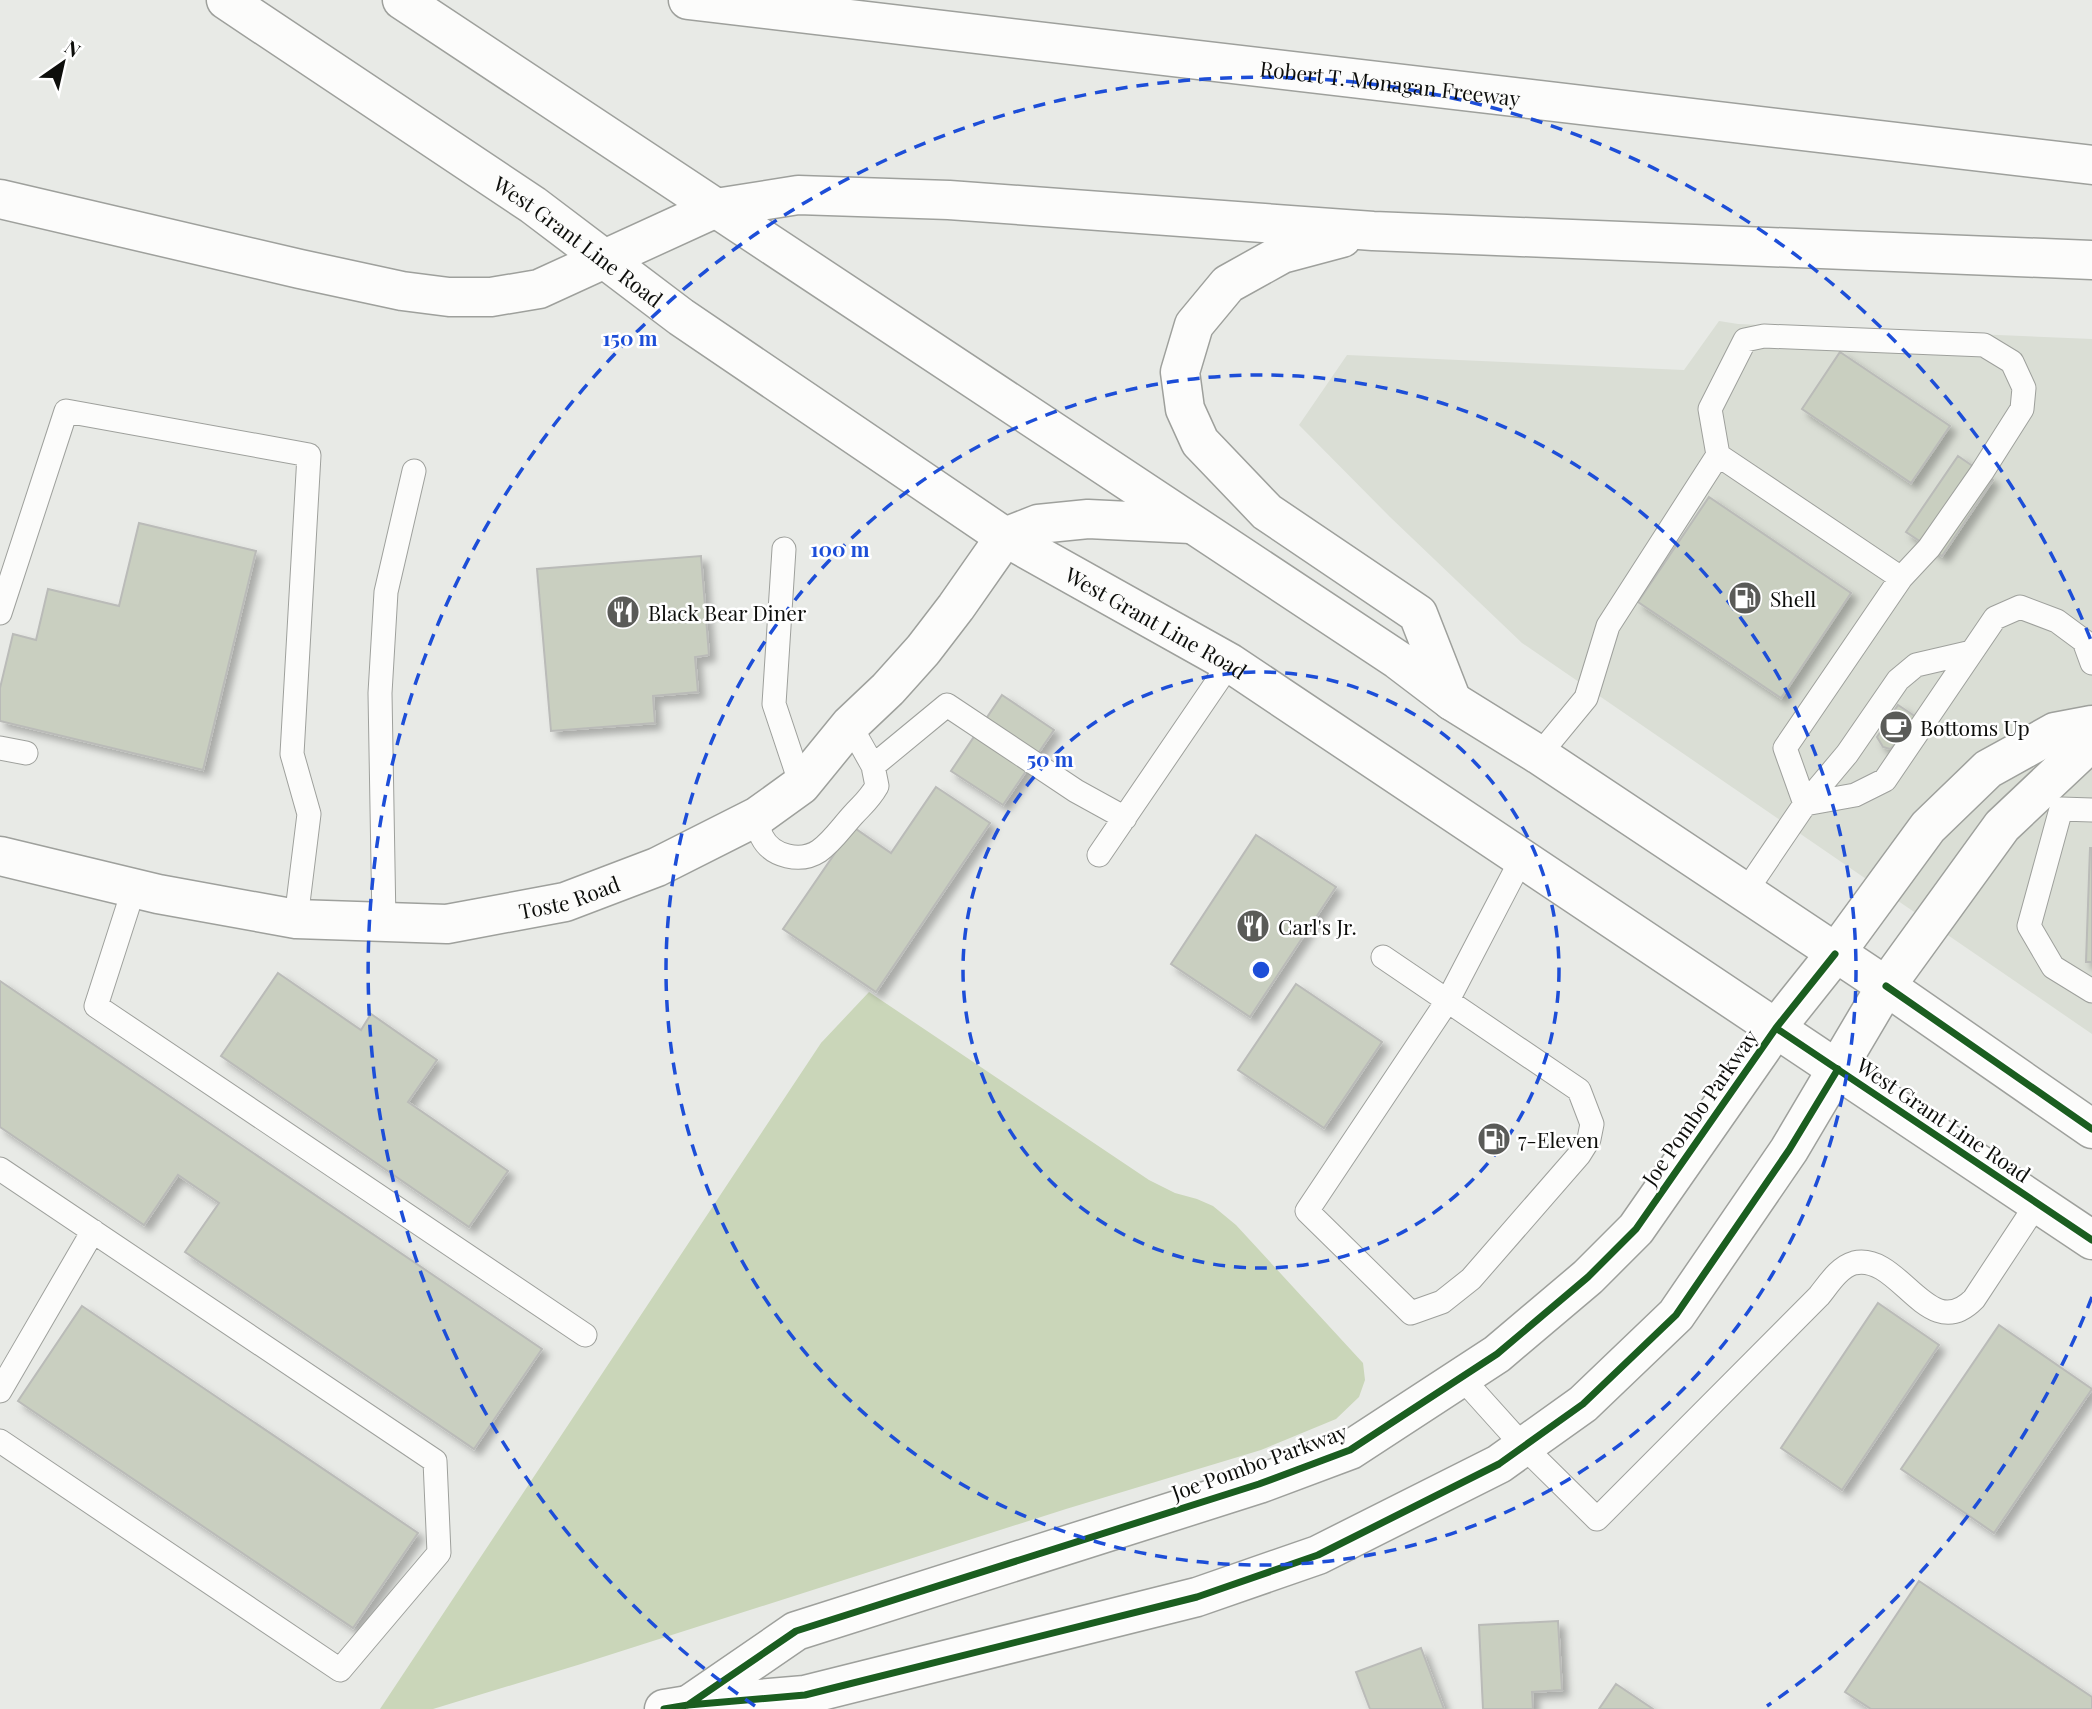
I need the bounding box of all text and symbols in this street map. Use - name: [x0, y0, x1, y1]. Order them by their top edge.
- north arrow: [28, 28, 98, 98]
- text: N: [60, 33, 86, 63]
- street label: Robert T. Monagan Freeway: [1258, 53, 1522, 112]
- street label: West Grant Line Road: [488, 168, 669, 313]
- text: 150 m: [603, 323, 657, 351]
- text: 100 m: [810, 534, 870, 562]
- street label: West Grant Line Road: [1060, 559, 1253, 685]
- fuel station icon: Shell: [1726, 579, 1764, 617]
- place label: Shell: [1770, 584, 1816, 612]
- restaurant icon: Black Bear Diner: [604, 593, 642, 631]
- place label: Black Bear Diner: [648, 598, 807, 626]
- cafe icon: Bottoms Up: [1877, 708, 1915, 746]
- place label: Bottoms Up: [1920, 713, 2030, 741]
- text: 50 m: [1026, 744, 1074, 772]
- street label: Toste Road: [516, 869, 623, 924]
- restaurant icon: Carl's Jr.: [1234, 907, 1272, 945]
- place label: Carl's Jr.: [1278, 912, 1357, 940]
- centre of rings: [1249, 958, 1273, 982]
- street label: Joe Pombo Parkway: [1634, 1023, 1764, 1191]
- street label: West Grant Line Road: [1851, 1050, 2036, 1188]
- fuel station icon: 7-Eleven: [1475, 1120, 1513, 1158]
- place label: 7-Eleven: [1518, 1125, 1600, 1153]
- street label: Joe Pombo Parkway: [1167, 1416, 1351, 1506]

